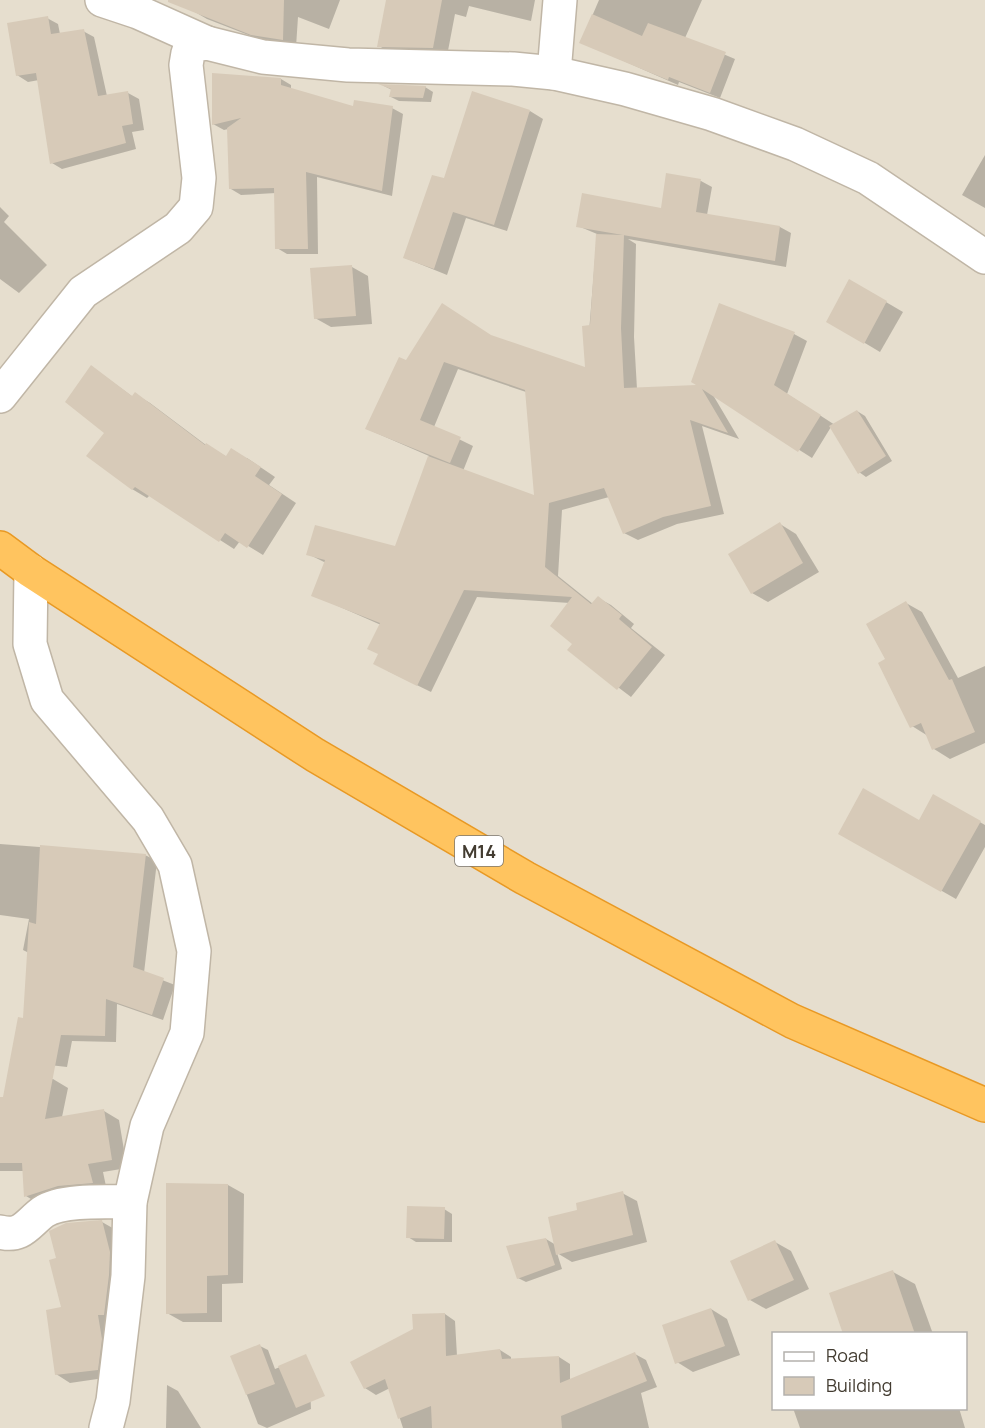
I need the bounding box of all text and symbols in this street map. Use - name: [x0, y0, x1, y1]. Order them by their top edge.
- road number: M14: [455, 836, 503, 866]
- legend: [772, 1332, 967, 1410]
- text: Road: [826, 1343, 869, 1367]
- text: Building: [826, 1373, 892, 1397]

